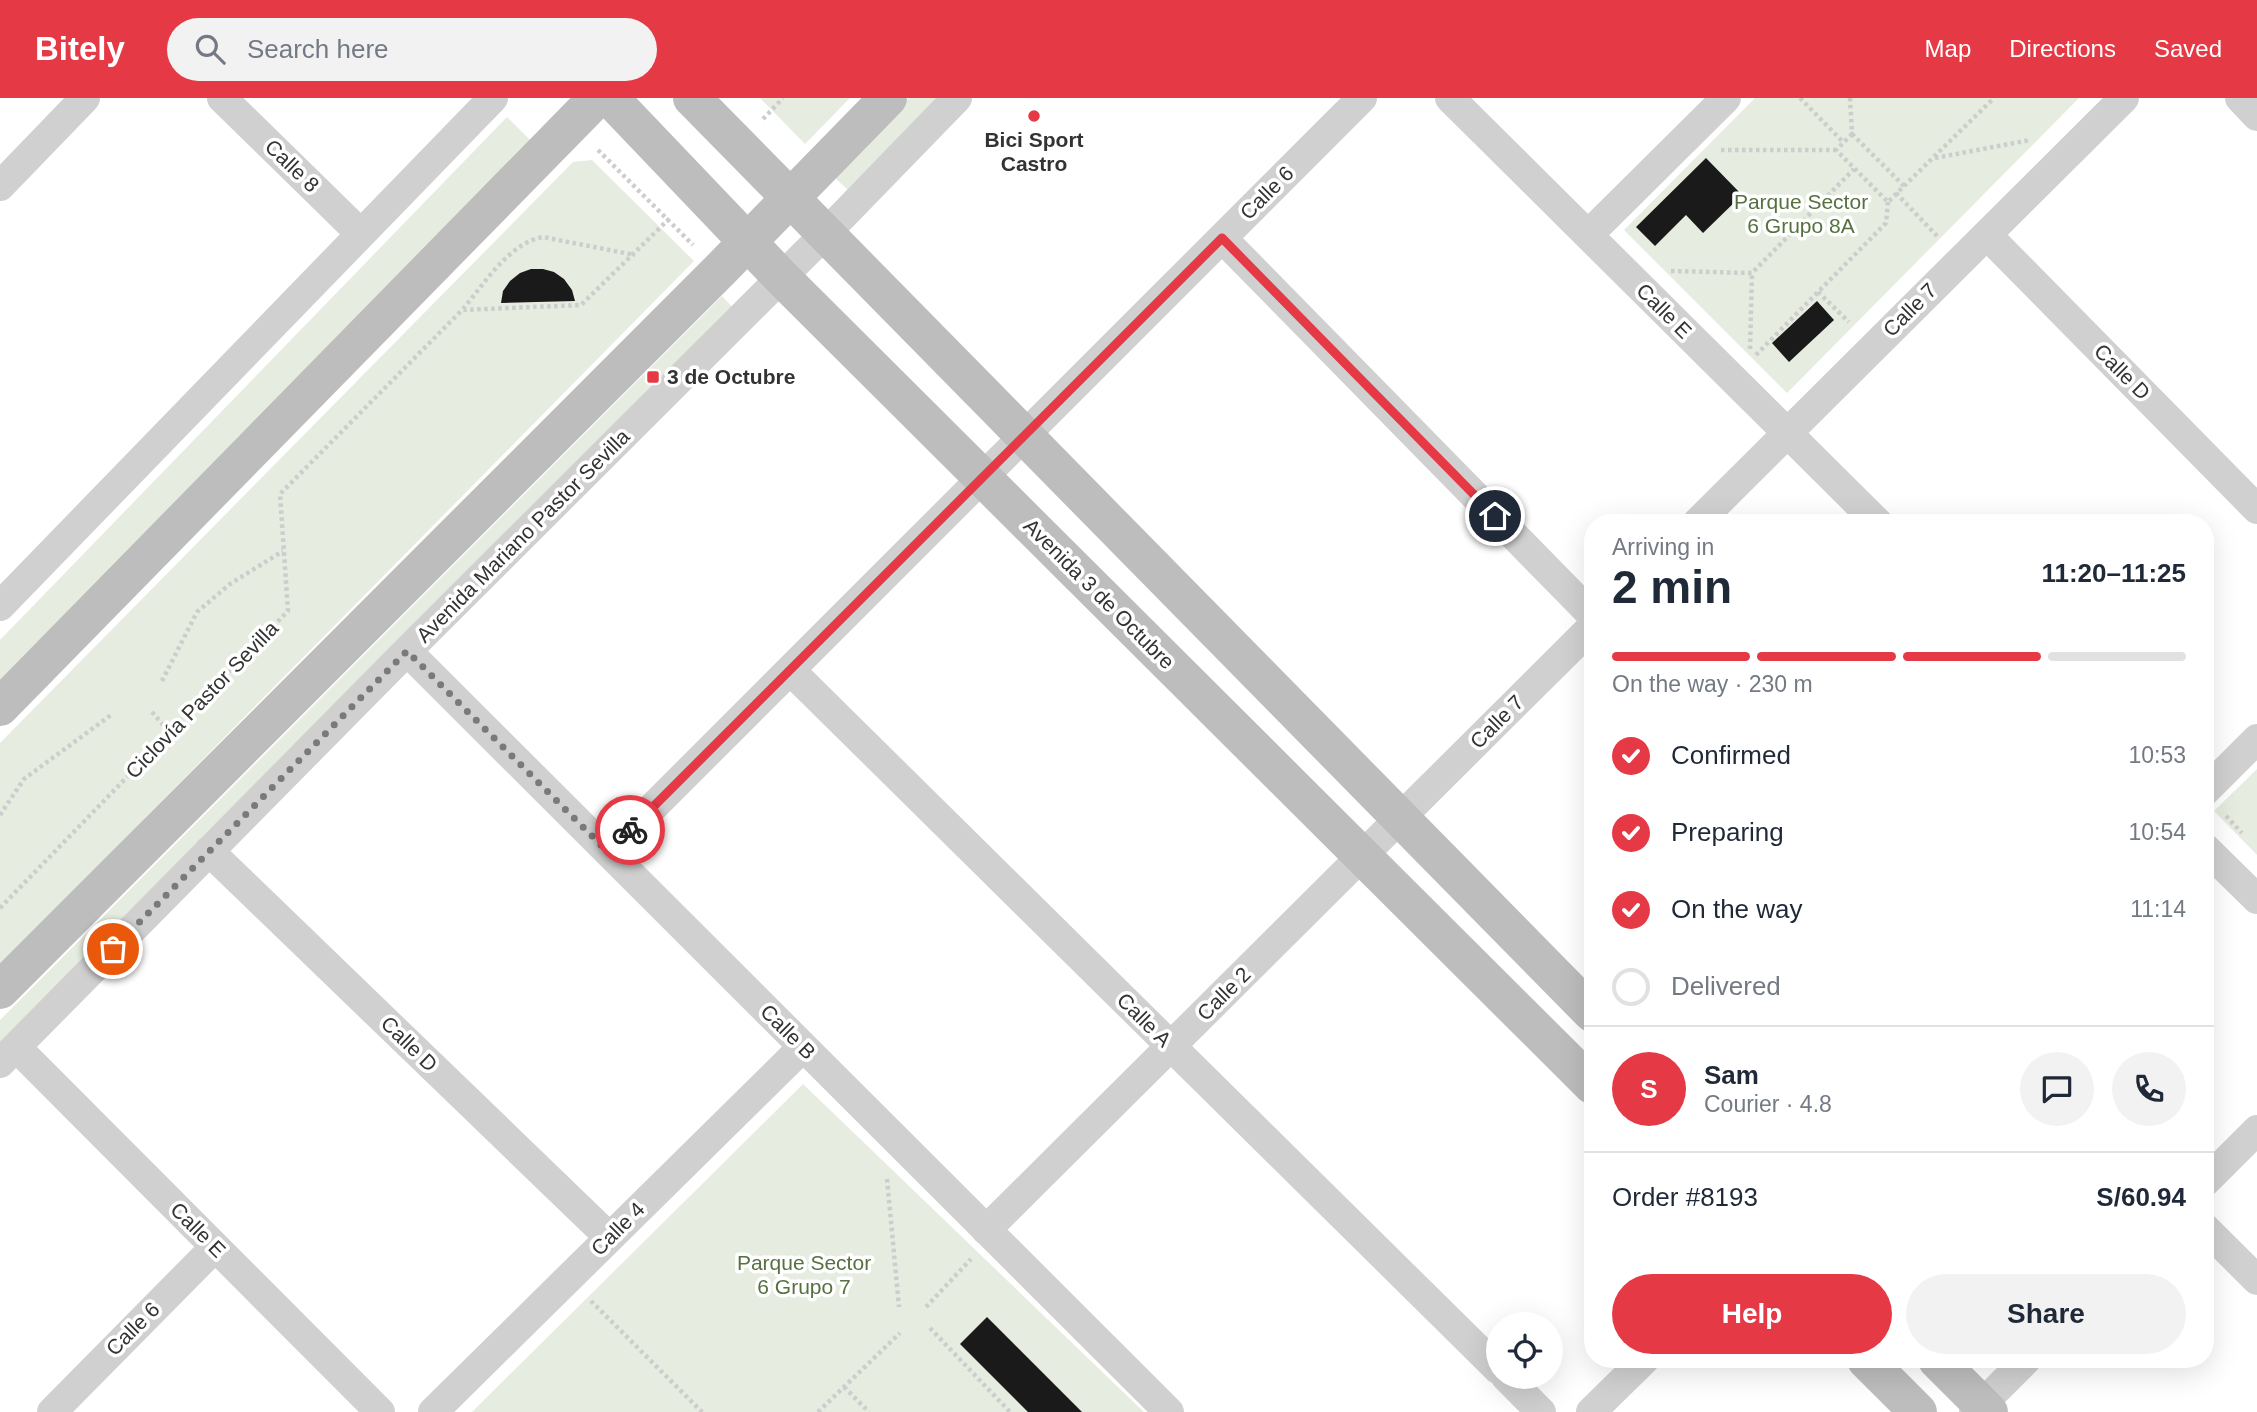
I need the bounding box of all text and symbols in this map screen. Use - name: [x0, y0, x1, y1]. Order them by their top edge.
- search box: [167, 18, 657, 81]
- text: Bitely: [35, 30, 125, 67]
- icon: search: [191, 30, 229, 68]
- text: Search here: [247, 34, 389, 64]
- text: Map: [1925, 35, 1971, 62]
- text: Directions: [2009, 35, 2116, 62]
- text: Saved: [2154, 35, 2222, 62]
- marker: Bici Sport Castro: [1026, 108, 1042, 124]
- place label: Bici Sport Castro: [984, 128, 1084, 175]
- street label: Calle 8: [261, 135, 324, 197]
- street label: Calle 6: [1235, 161, 1298, 224]
- park label: Parque Sector 6 Grupo 8A: [1734, 190, 1868, 237]
- street label: Calle 7: [1878, 278, 1941, 341]
- street label: Calle E: [1632, 279, 1696, 343]
- street label: Calle D: [2090, 339, 2155, 404]
- place label: 3 de Octubre: [667, 365, 795, 388]
- marker: 3 de Octubre: [645, 369, 661, 385]
- street label: Avenida Mariano Pastor Sevilla: [411, 424, 634, 647]
- pin: [1465, 486, 1525, 546]
- icon: home: [1476, 497, 1514, 535]
- street label: Avenida 3 de Octubre: [1020, 514, 1179, 673]
- text: Arriving in: [1612, 534, 1714, 560]
- text: 11:20–11:25: [2041, 558, 2186, 588]
- text: 2 min: [1612, 561, 1732, 613]
- street label: Ciclovía Pastor Sevilla: [121, 616, 283, 783]
- text: On the way · 230 m: [1612, 671, 1813, 697]
- street label: Calle 7: [1465, 690, 1528, 753]
- icon: check: [1612, 737, 1650, 775]
- text: Confirmed: [1671, 740, 1791, 770]
- text: 10:53: [2128, 742, 2186, 768]
- courier: [595, 795, 665, 865]
- icon: bike: [611, 811, 649, 849]
- icon: check: [1612, 814, 1650, 852]
- text: Preparing: [1671, 817, 1784, 847]
- text: 10:54: [2128, 819, 2186, 845]
- icon: check: [1612, 891, 1650, 929]
- text: On the way: [1671, 894, 1803, 924]
- text: 11:14: [2130, 896, 2186, 922]
- pin: [83, 919, 143, 979]
- icon: bag: [94, 930, 132, 968]
- street label: Calle 2: [1192, 962, 1255, 1025]
- text: Delivered: [1671, 971, 1781, 1001]
- street label: Calle A: [1113, 988, 1176, 1051]
- street label: Calle B: [756, 1000, 820, 1064]
- street label: Calle D: [377, 1011, 442, 1076]
- button: chat: [2020, 1052, 2094, 1126]
- button: phone: [2112, 1052, 2186, 1126]
- text: Sam: [1704, 1060, 1759, 1090]
- text: S: [1640, 1074, 1658, 1104]
- text: Courier · 4.8: [1704, 1091, 1832, 1117]
- text: Order #8193: [1612, 1182, 1758, 1212]
- text: S/60.94: [2096, 1182, 2186, 1212]
- street label: Calle 4: [586, 1197, 649, 1260]
- street label: Calle E: [166, 1198, 230, 1262]
- park label: Parque Sector 6 Grupo 7: [737, 1251, 871, 1298]
- button: Help: [1612, 1274, 1892, 1354]
- button: Share: [1906, 1274, 2186, 1354]
- street label: Calle 6: [101, 1297, 164, 1360]
- map controls: [1486, 1312, 1563, 1389]
- button: locate: [1486, 1312, 1563, 1389]

